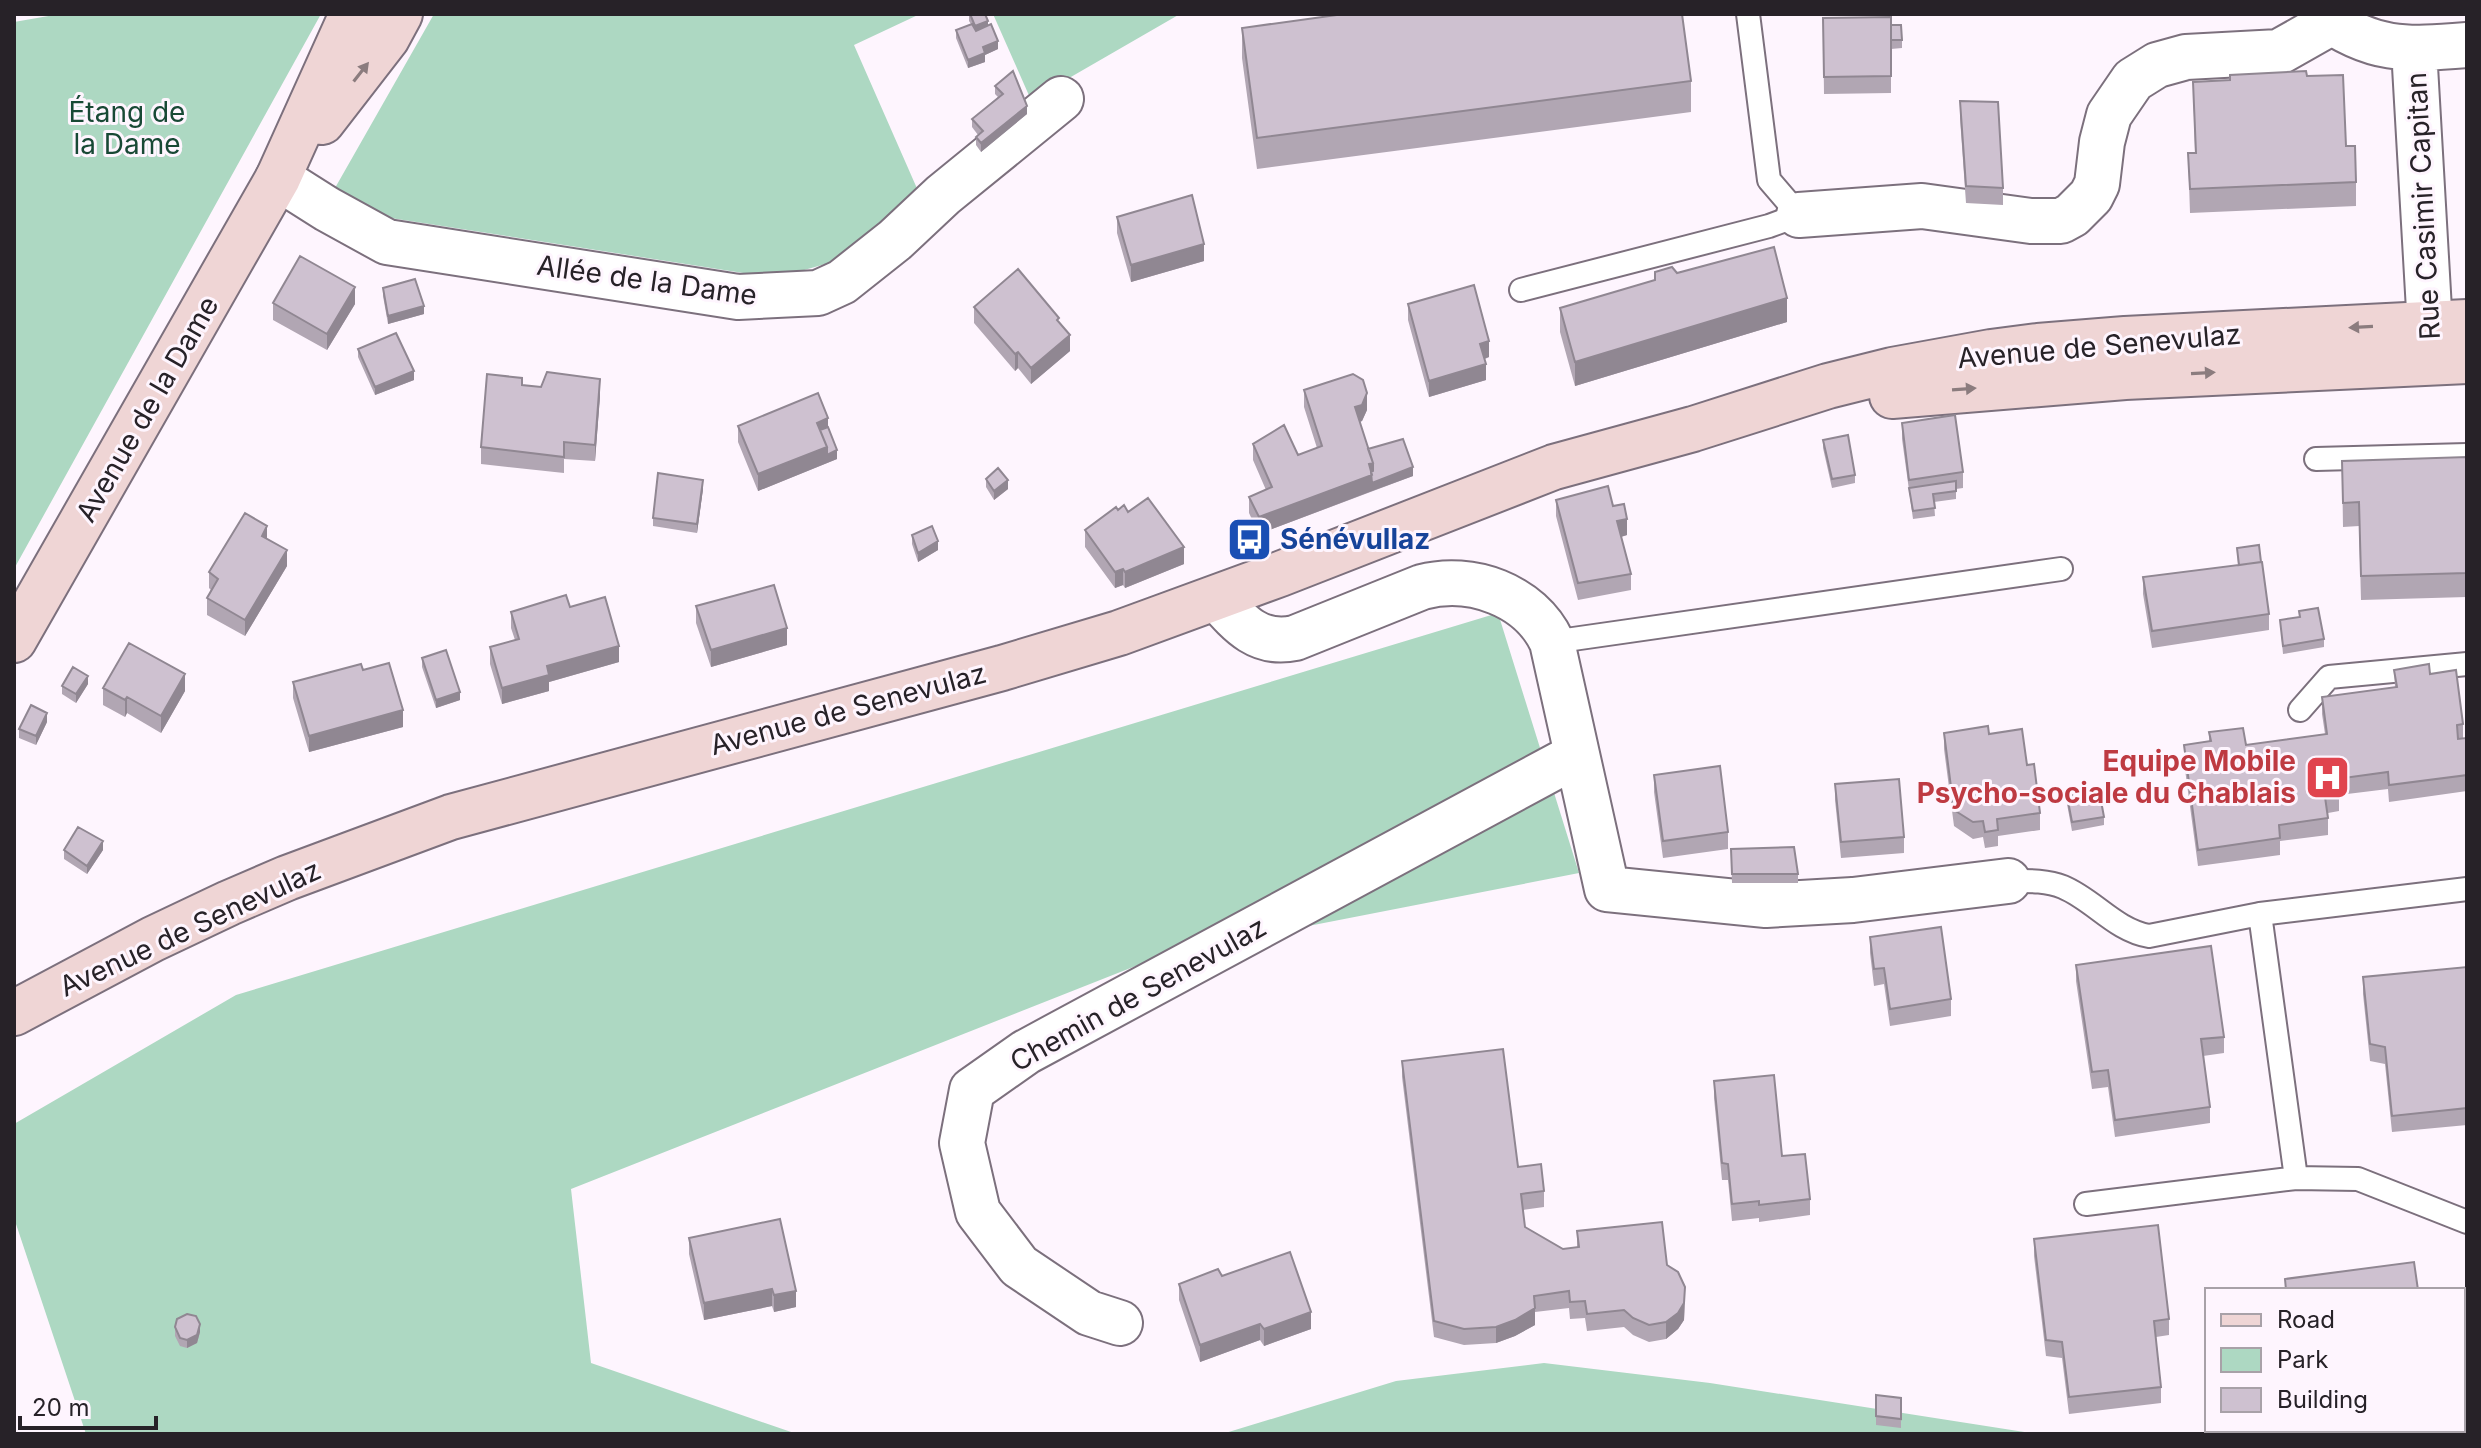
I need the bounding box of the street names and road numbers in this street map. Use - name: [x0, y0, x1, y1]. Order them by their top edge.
- street label: Rue Casimir Capitan: [2399, 71, 2447, 341]
- street label: Allée de la Dame: [535, 248, 759, 312]
- street label: Avenue de la Dame: [69, 290, 225, 528]
- street label: Avenue de Senevulaz: [1956, 317, 2242, 375]
- street label: Avenue de Senevulaz: [706, 656, 990, 762]
- street label: Avenue de Senevulaz: [54, 852, 326, 1004]
- street label: Chemin de Senevulaz: [1004, 909, 1272, 1079]

